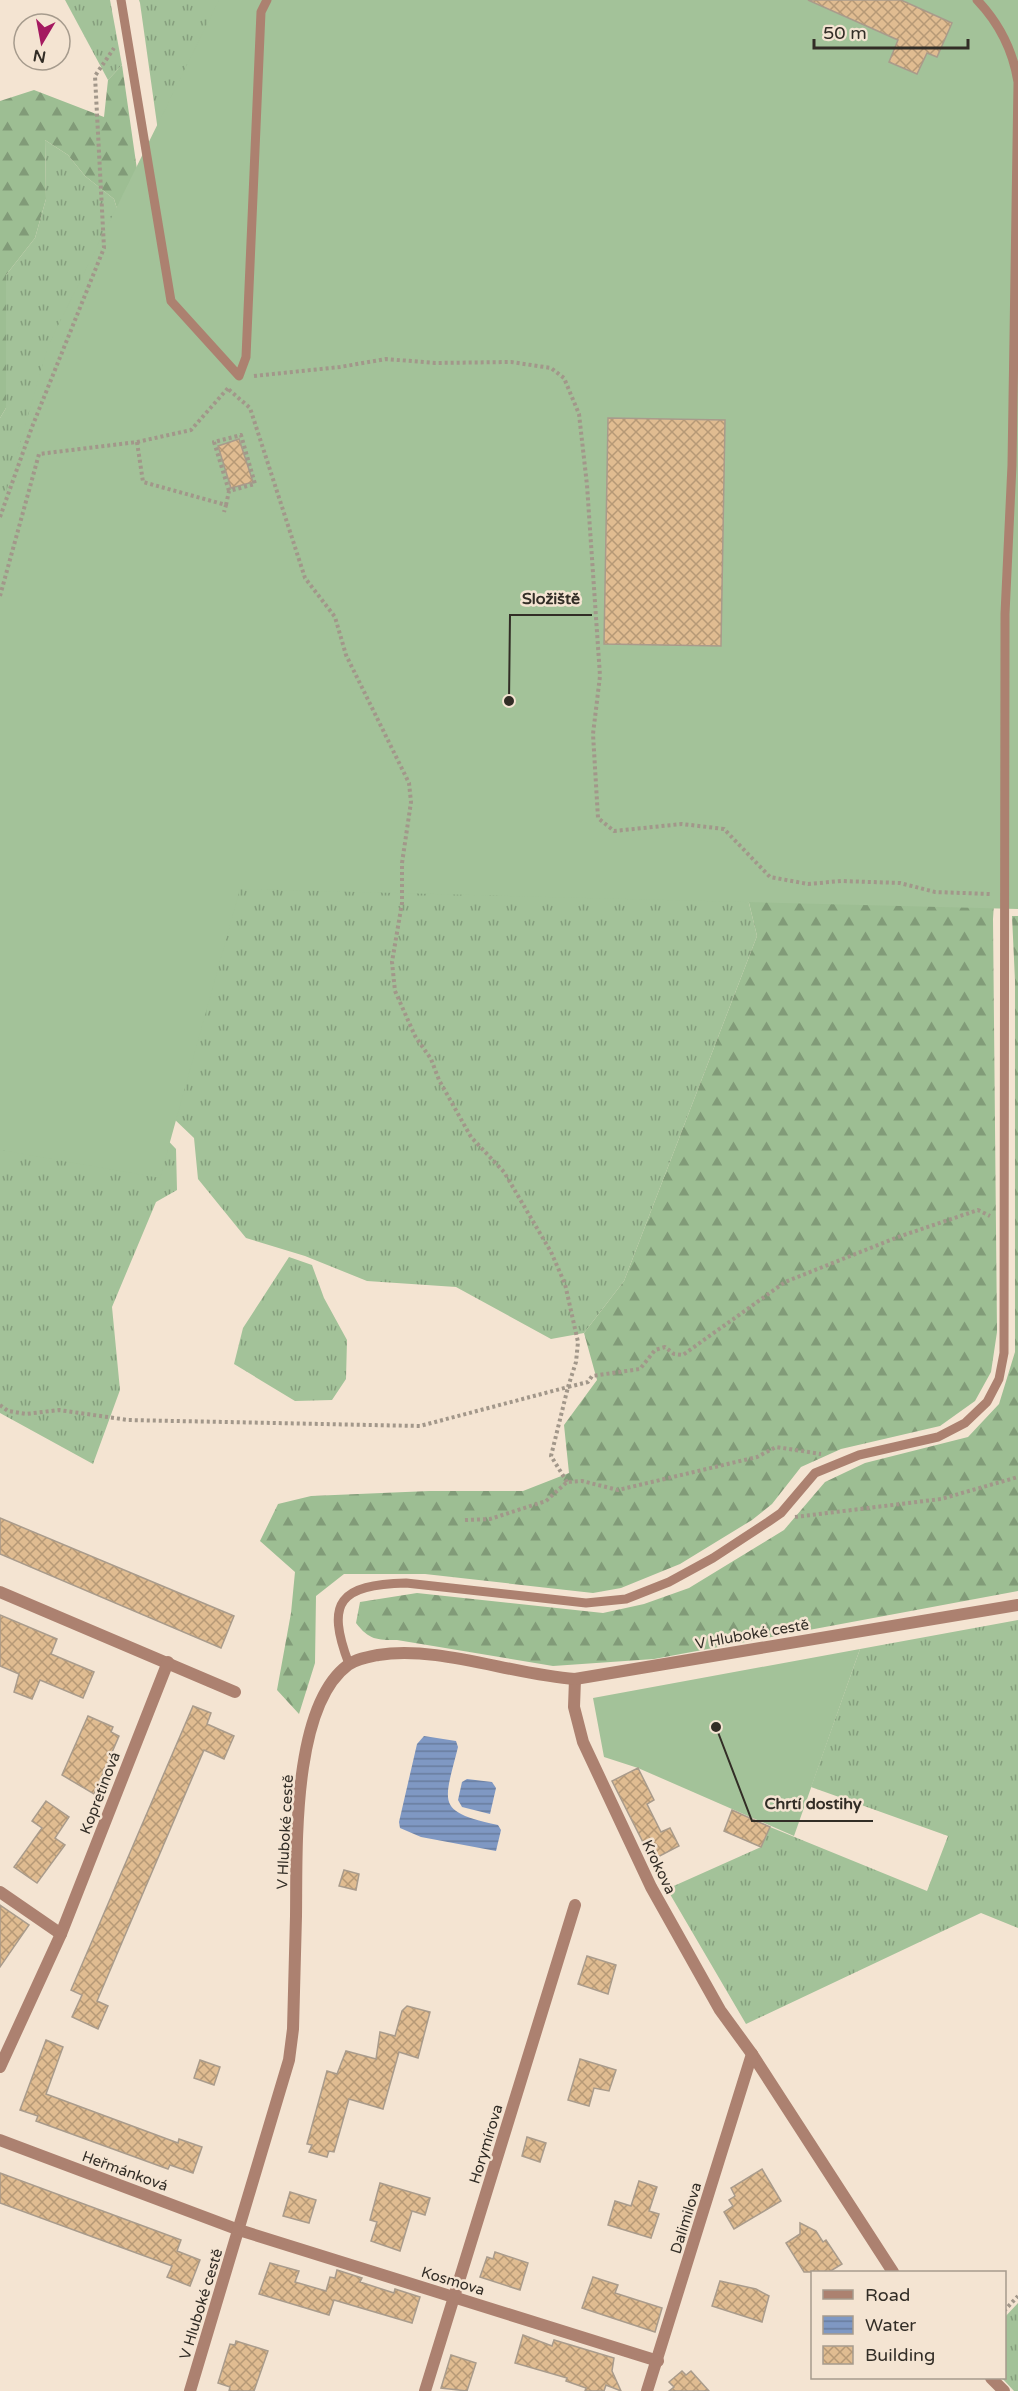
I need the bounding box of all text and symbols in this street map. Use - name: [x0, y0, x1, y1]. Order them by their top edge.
- north arrow: [12, 12, 72, 72]
- scale bar: [814, 12, 968, 50]
- text: 50 m: [823, 22, 867, 44]
- text: N: [32, 45, 48, 67]
- callout: Složiště: [510, 581, 592, 615]
- text: Složiště: [522, 589, 580, 609]
- street label: V Hluboké cestě: [694, 1615, 810, 1653]
- street label: Kopretinová: [76, 1749, 124, 1837]
- street label: V Hluboké cestě: [273, 1774, 297, 1890]
- callout: Chrtí dostihy: [752, 1787, 873, 1821]
- text: Chrtí dostihy: [765, 1794, 862, 1814]
- street label: Krokova: [638, 1837, 680, 1897]
- street label: Horymírova: [465, 2102, 507, 2186]
- street label: Heřmánková: [80, 2147, 170, 2195]
- street label: Dalimilova: [667, 2180, 705, 2256]
- street label: V Hluboké cestě: [176, 2246, 226, 2362]
- street label: Kosmova: [419, 2263, 487, 2299]
- legend: [811, 2271, 1006, 2379]
- text: Road: [865, 2284, 910, 2306]
- text: Water: [865, 2314, 916, 2336]
- text: Building: [865, 2344, 935, 2366]

